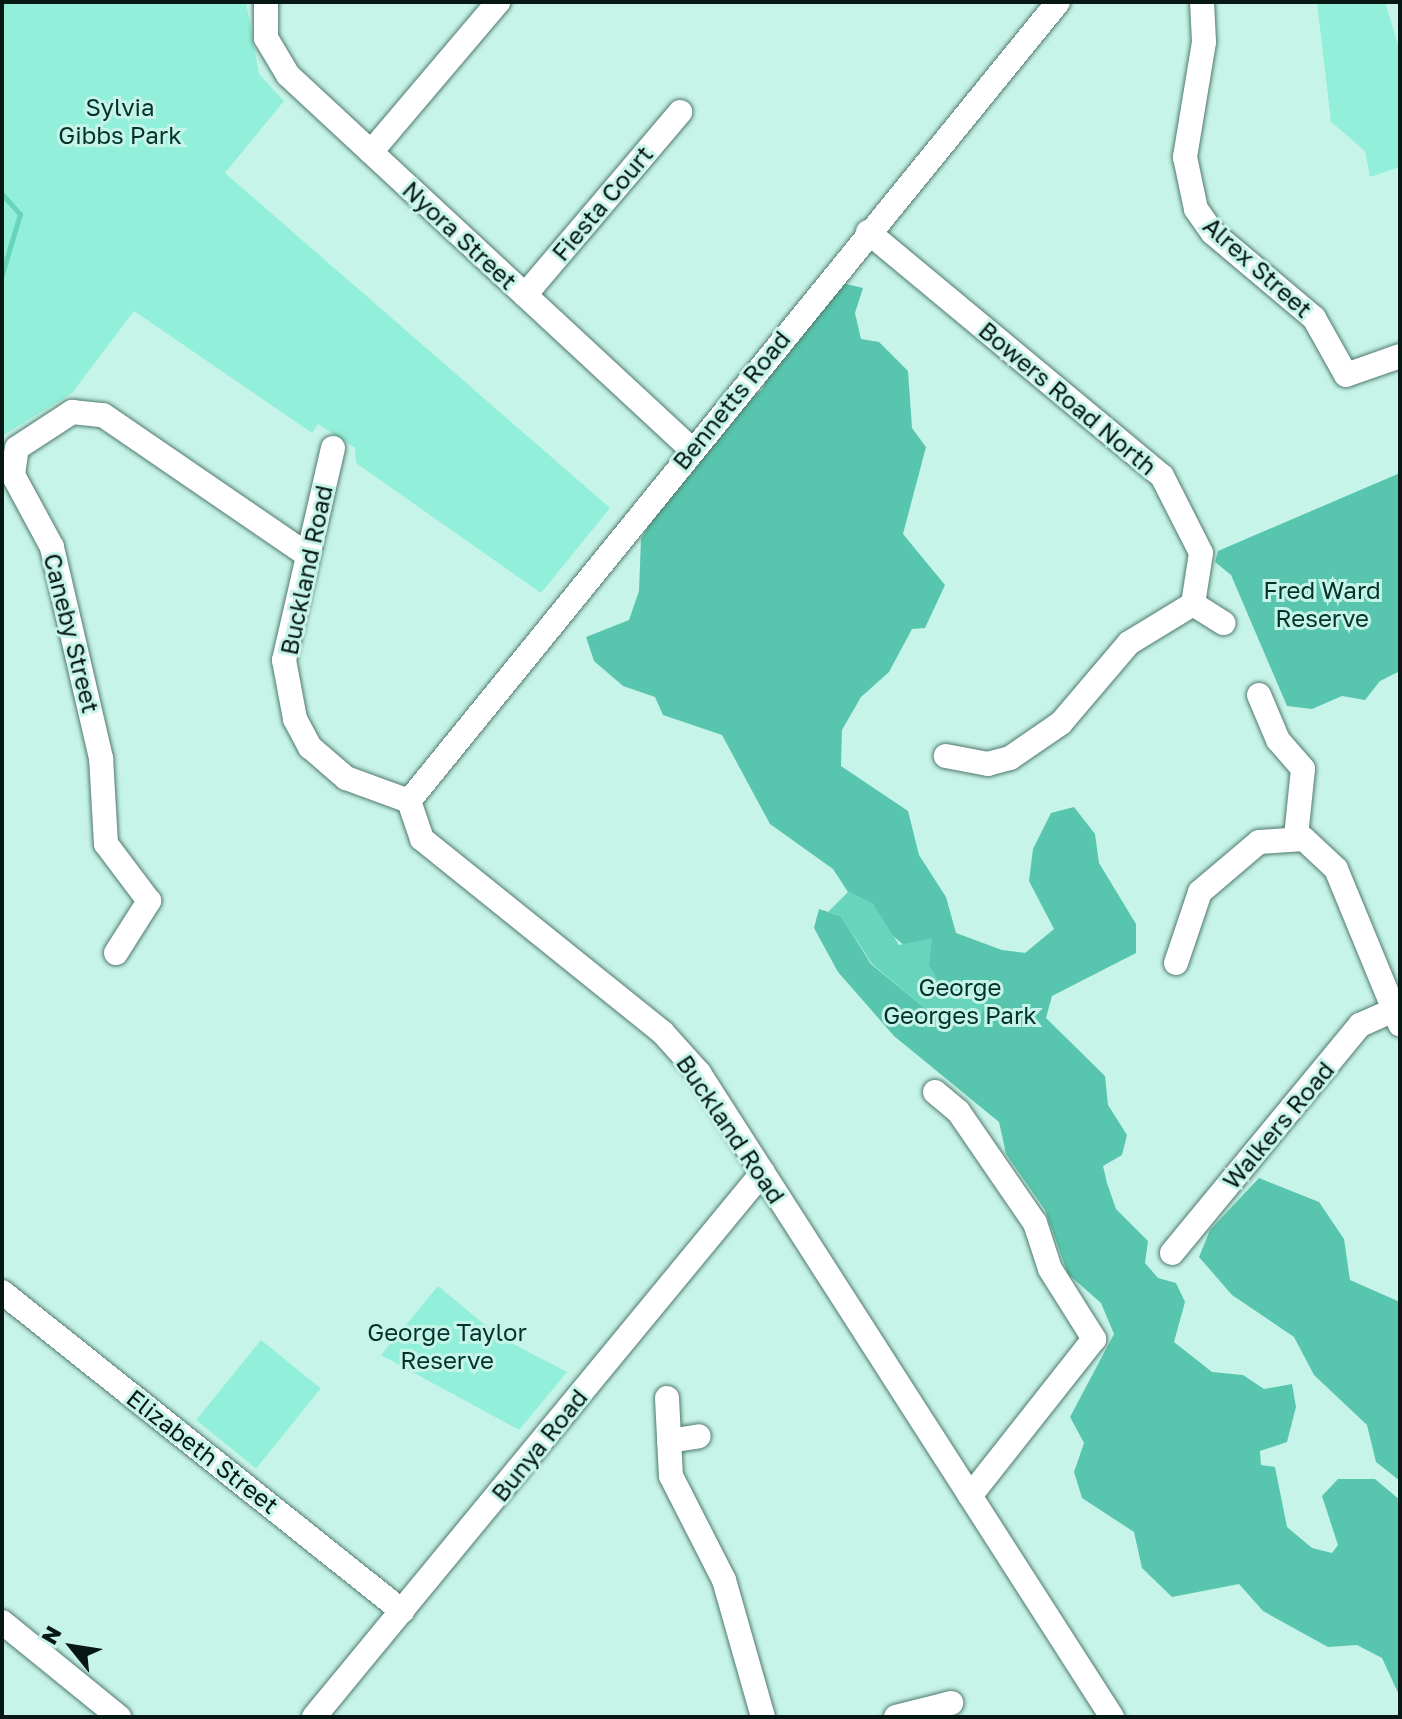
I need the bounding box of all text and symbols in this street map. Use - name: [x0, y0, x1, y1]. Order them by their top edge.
- park label: Sylvia Gibbs Park: [58, 93, 182, 149]
- street label: Fiesta Court: [546, 140, 658, 266]
- street label: Nyora Street: [397, 175, 523, 295]
- street label: Alrex Street: [1198, 211, 1318, 323]
- street label: Bowers Road North: [973, 315, 1163, 481]
- street label: Bennetts Road: [666, 325, 796, 475]
- street label: Buckland Road: [274, 482, 338, 658]
- street label: Caneby Street: [38, 550, 106, 716]
- park label: Fred Ward Reserve: [1263, 576, 1381, 632]
- park label: George Georges Park: [883, 973, 1037, 1029]
- street label: Buckland Road: [671, 1049, 791, 1209]
- street label: Walkers Road: [1216, 1056, 1340, 1194]
- park label: George Taylor Reserve: [367, 1318, 527, 1374]
- street label: Elizabeth Street: [121, 1383, 285, 1519]
- street label: Bunya Road: [485, 1383, 593, 1507]
- north arrow: [32, 1607, 112, 1687]
- text: N: [35, 1621, 67, 1649]

